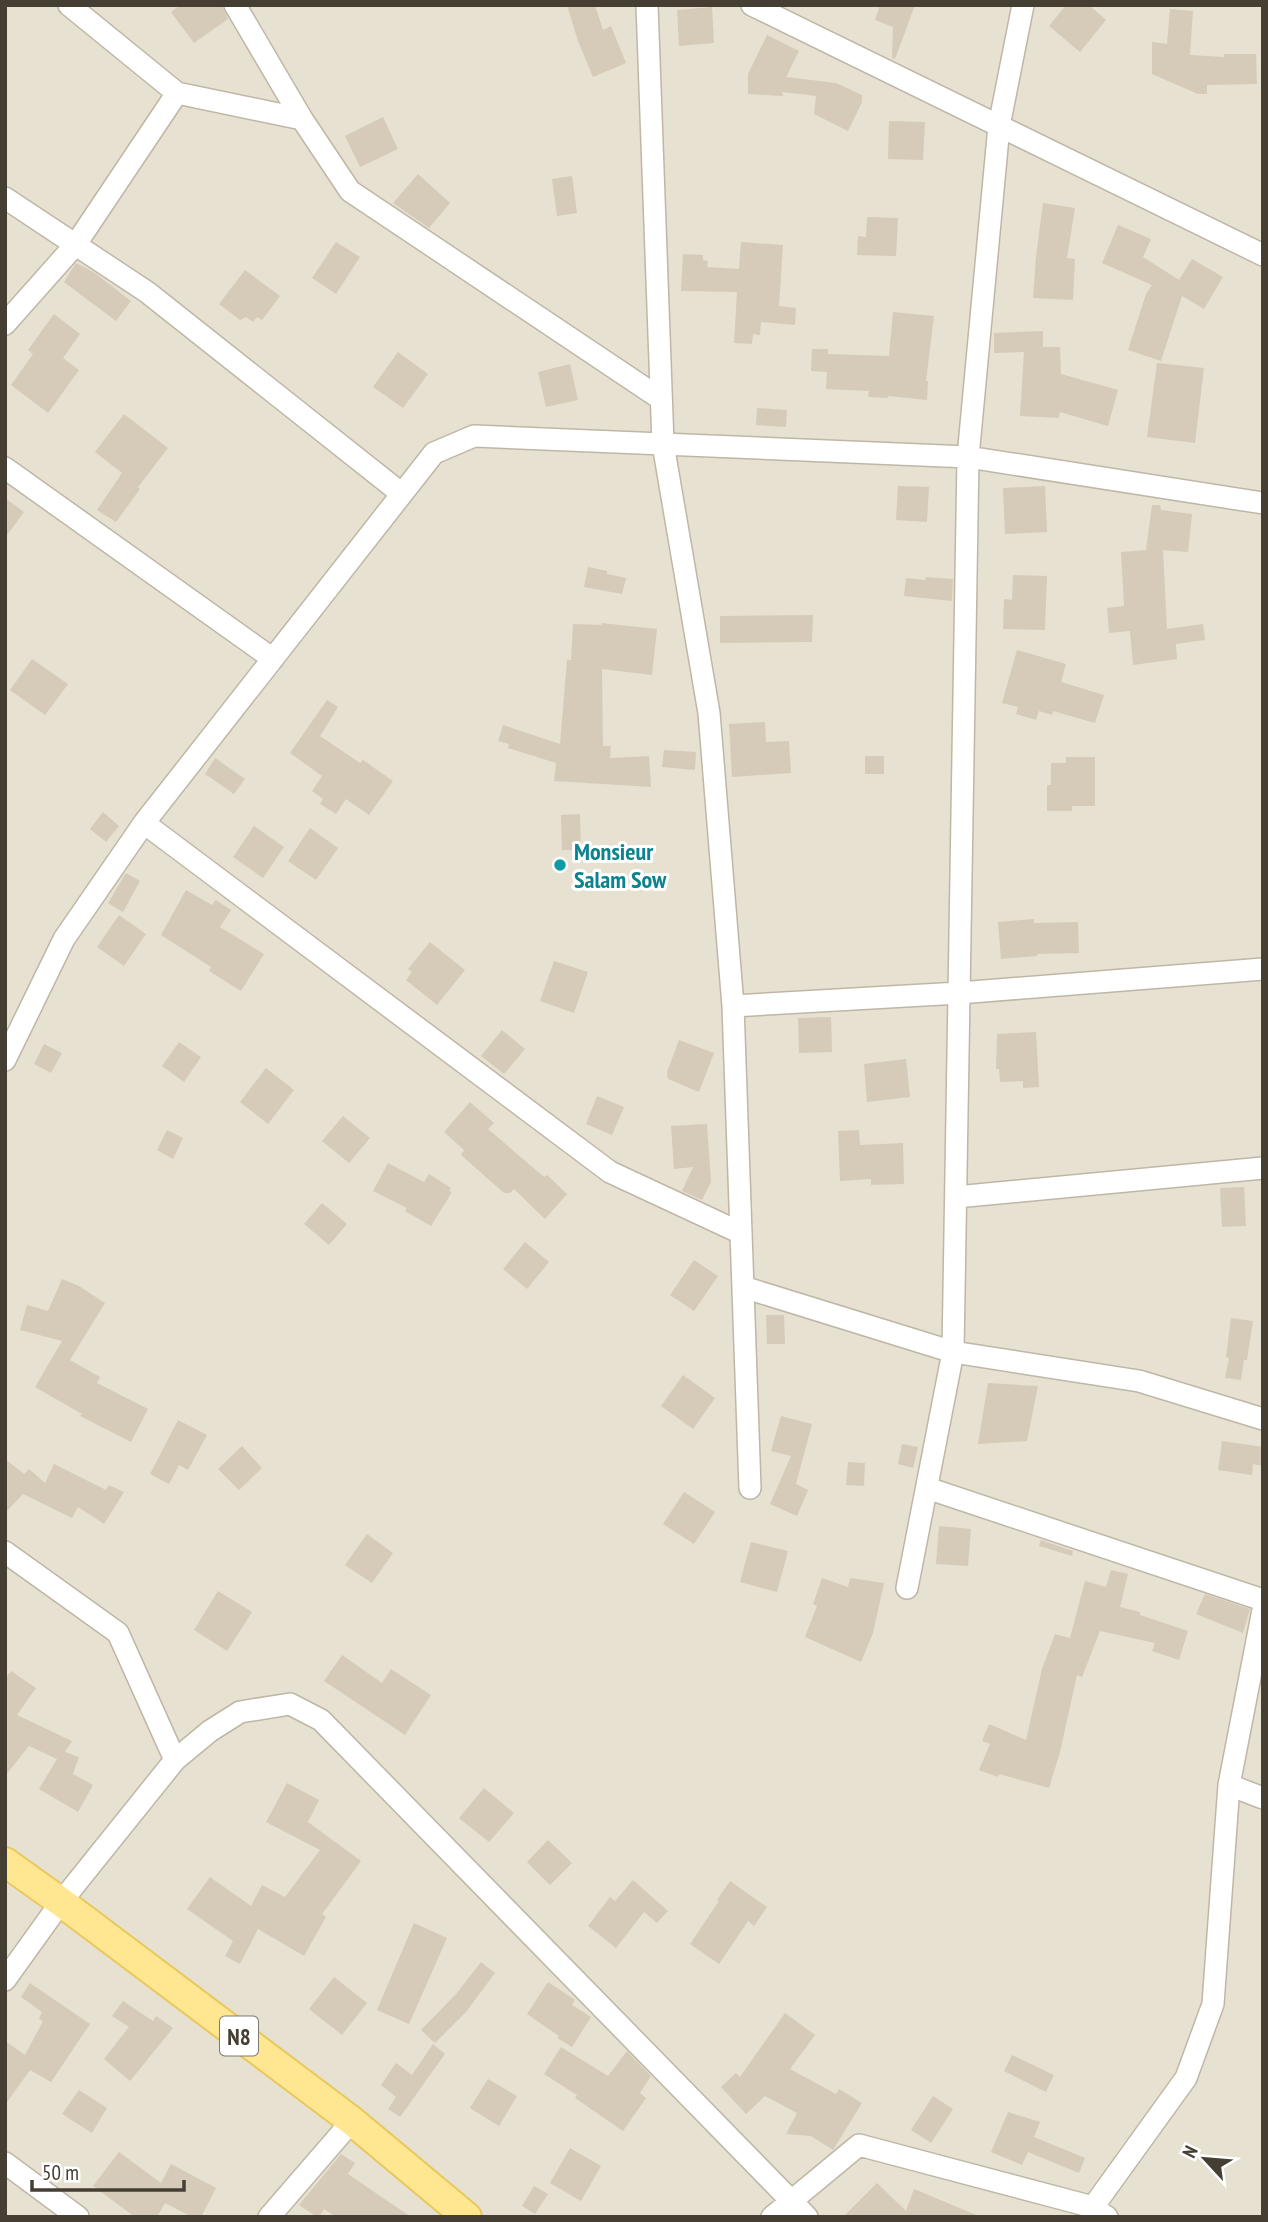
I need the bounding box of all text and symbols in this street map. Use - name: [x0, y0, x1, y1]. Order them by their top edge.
- place label: Monsieur Salam Sow: [574, 836, 667, 895]
- marker: Monsieur Salam Sow: [552, 857, 568, 873]
- road number: N8: [220, 2016, 258, 2056]
- north arrow: [1170, 2124, 1240, 2194]
- text: N: [1177, 2142, 1203, 2161]
- scale bar: [32, 2148, 184, 2192]
- text: 50 m: [42, 2159, 79, 2186]

